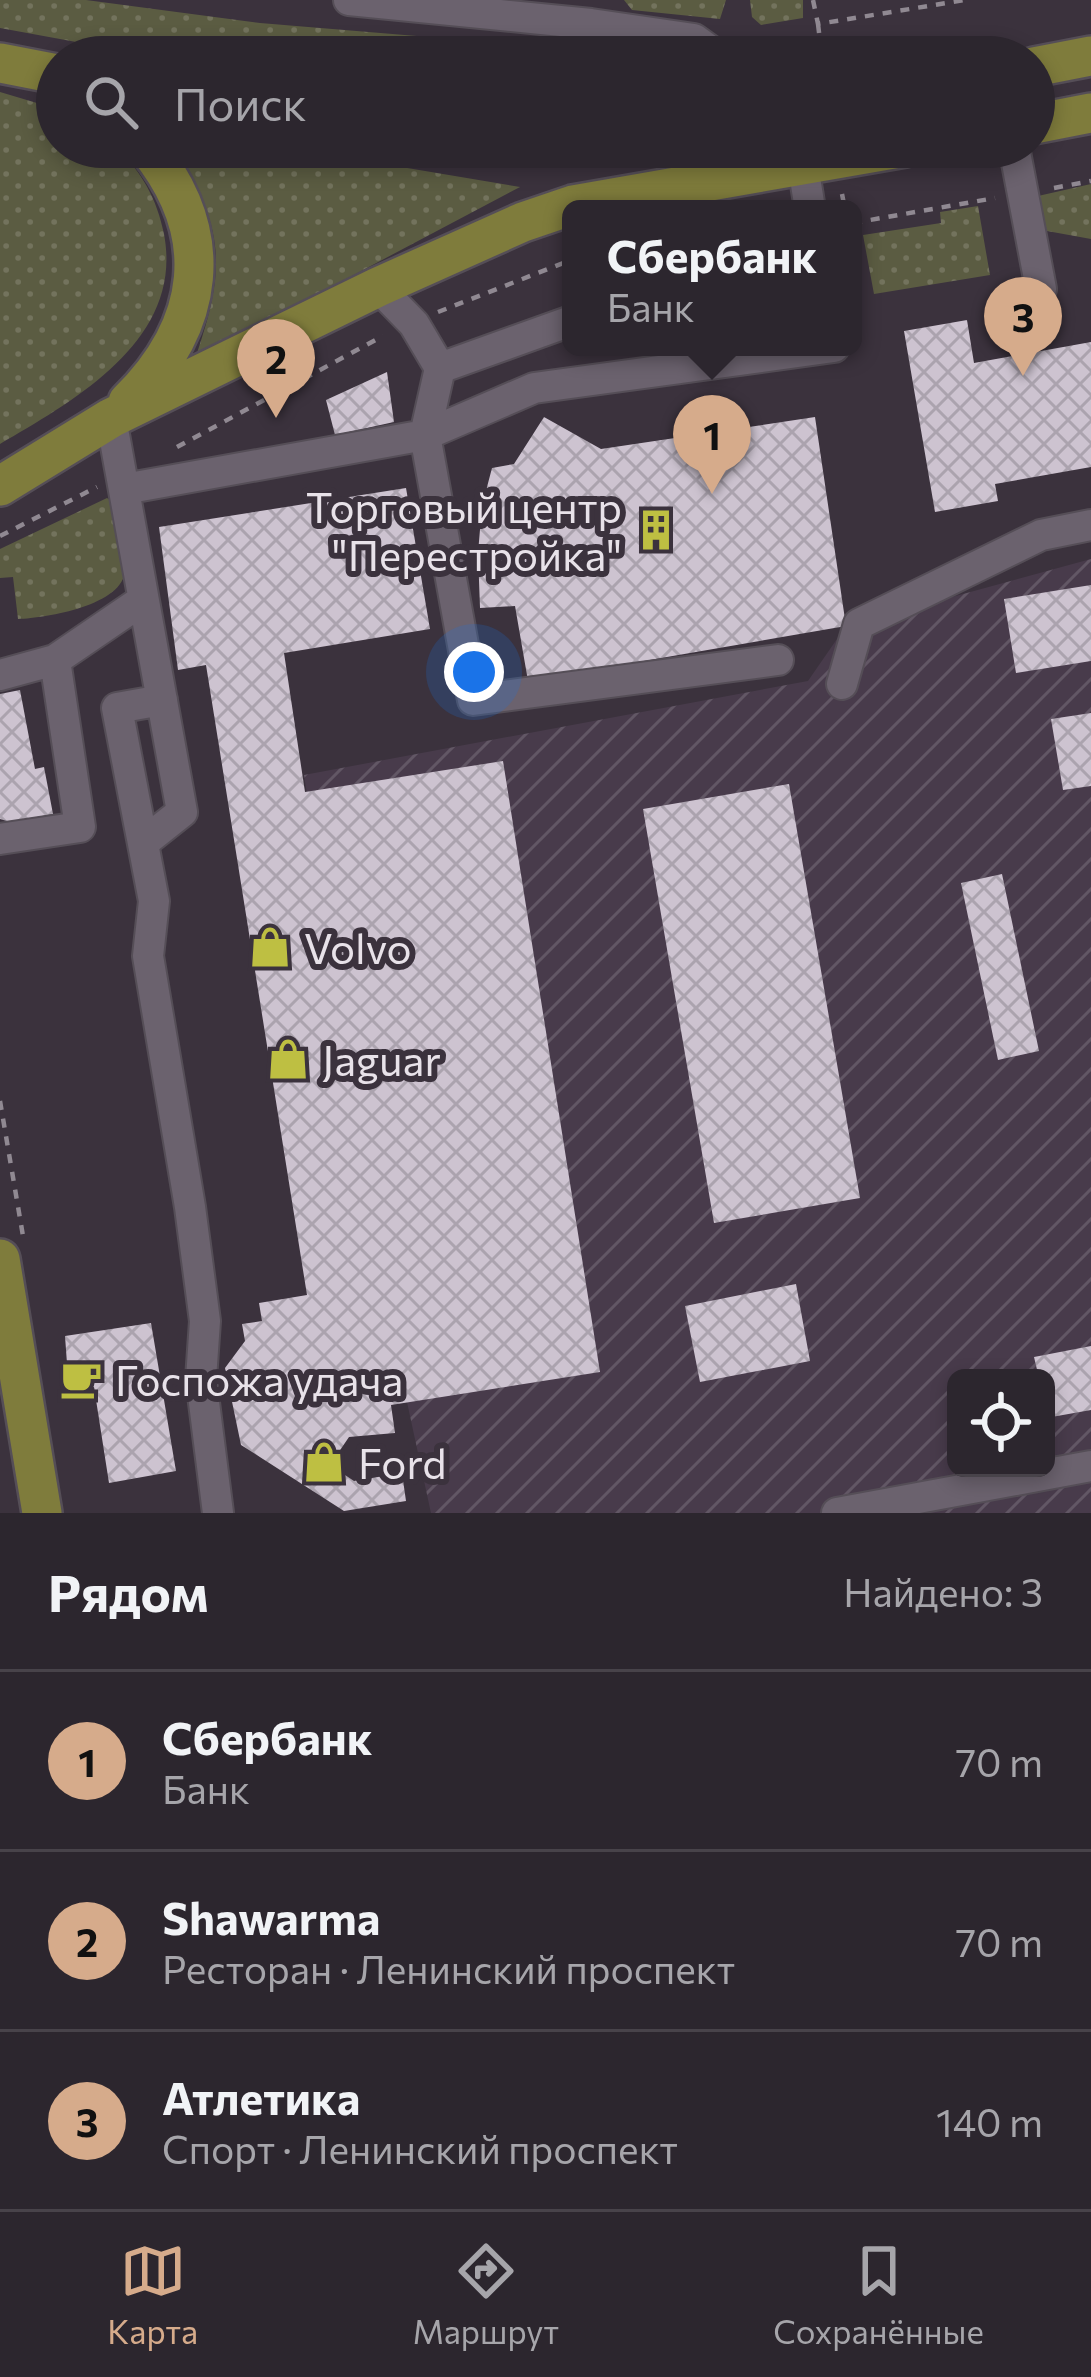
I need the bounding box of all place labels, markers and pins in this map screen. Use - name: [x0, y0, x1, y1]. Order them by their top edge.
- pin: 3: [984, 277, 1062, 376]
- pin: 2: [237, 319, 315, 418]
- pin: 1: [673, 395, 751, 494]
- place label: Торговый центр "Перестройка": [306, 480, 622, 580]
- building icon: Торговый центр "Перестройка": [633, 507, 679, 553]
- place label: Volvo: [304, 921, 412, 973]
- shop icon: Volvo: [247, 924, 293, 970]
- place label: Jaguar: [322, 1033, 441, 1085]
- shop icon: Jaguar: [265, 1036, 311, 1082]
- place label: Госпожа удача: [115, 1353, 403, 1405]
- cafe icon: Госпожа удача: [58, 1356, 104, 1402]
- place label: Ford: [358, 1436, 447, 1488]
- shop icon: Ford: [301, 1439, 347, 1485]

